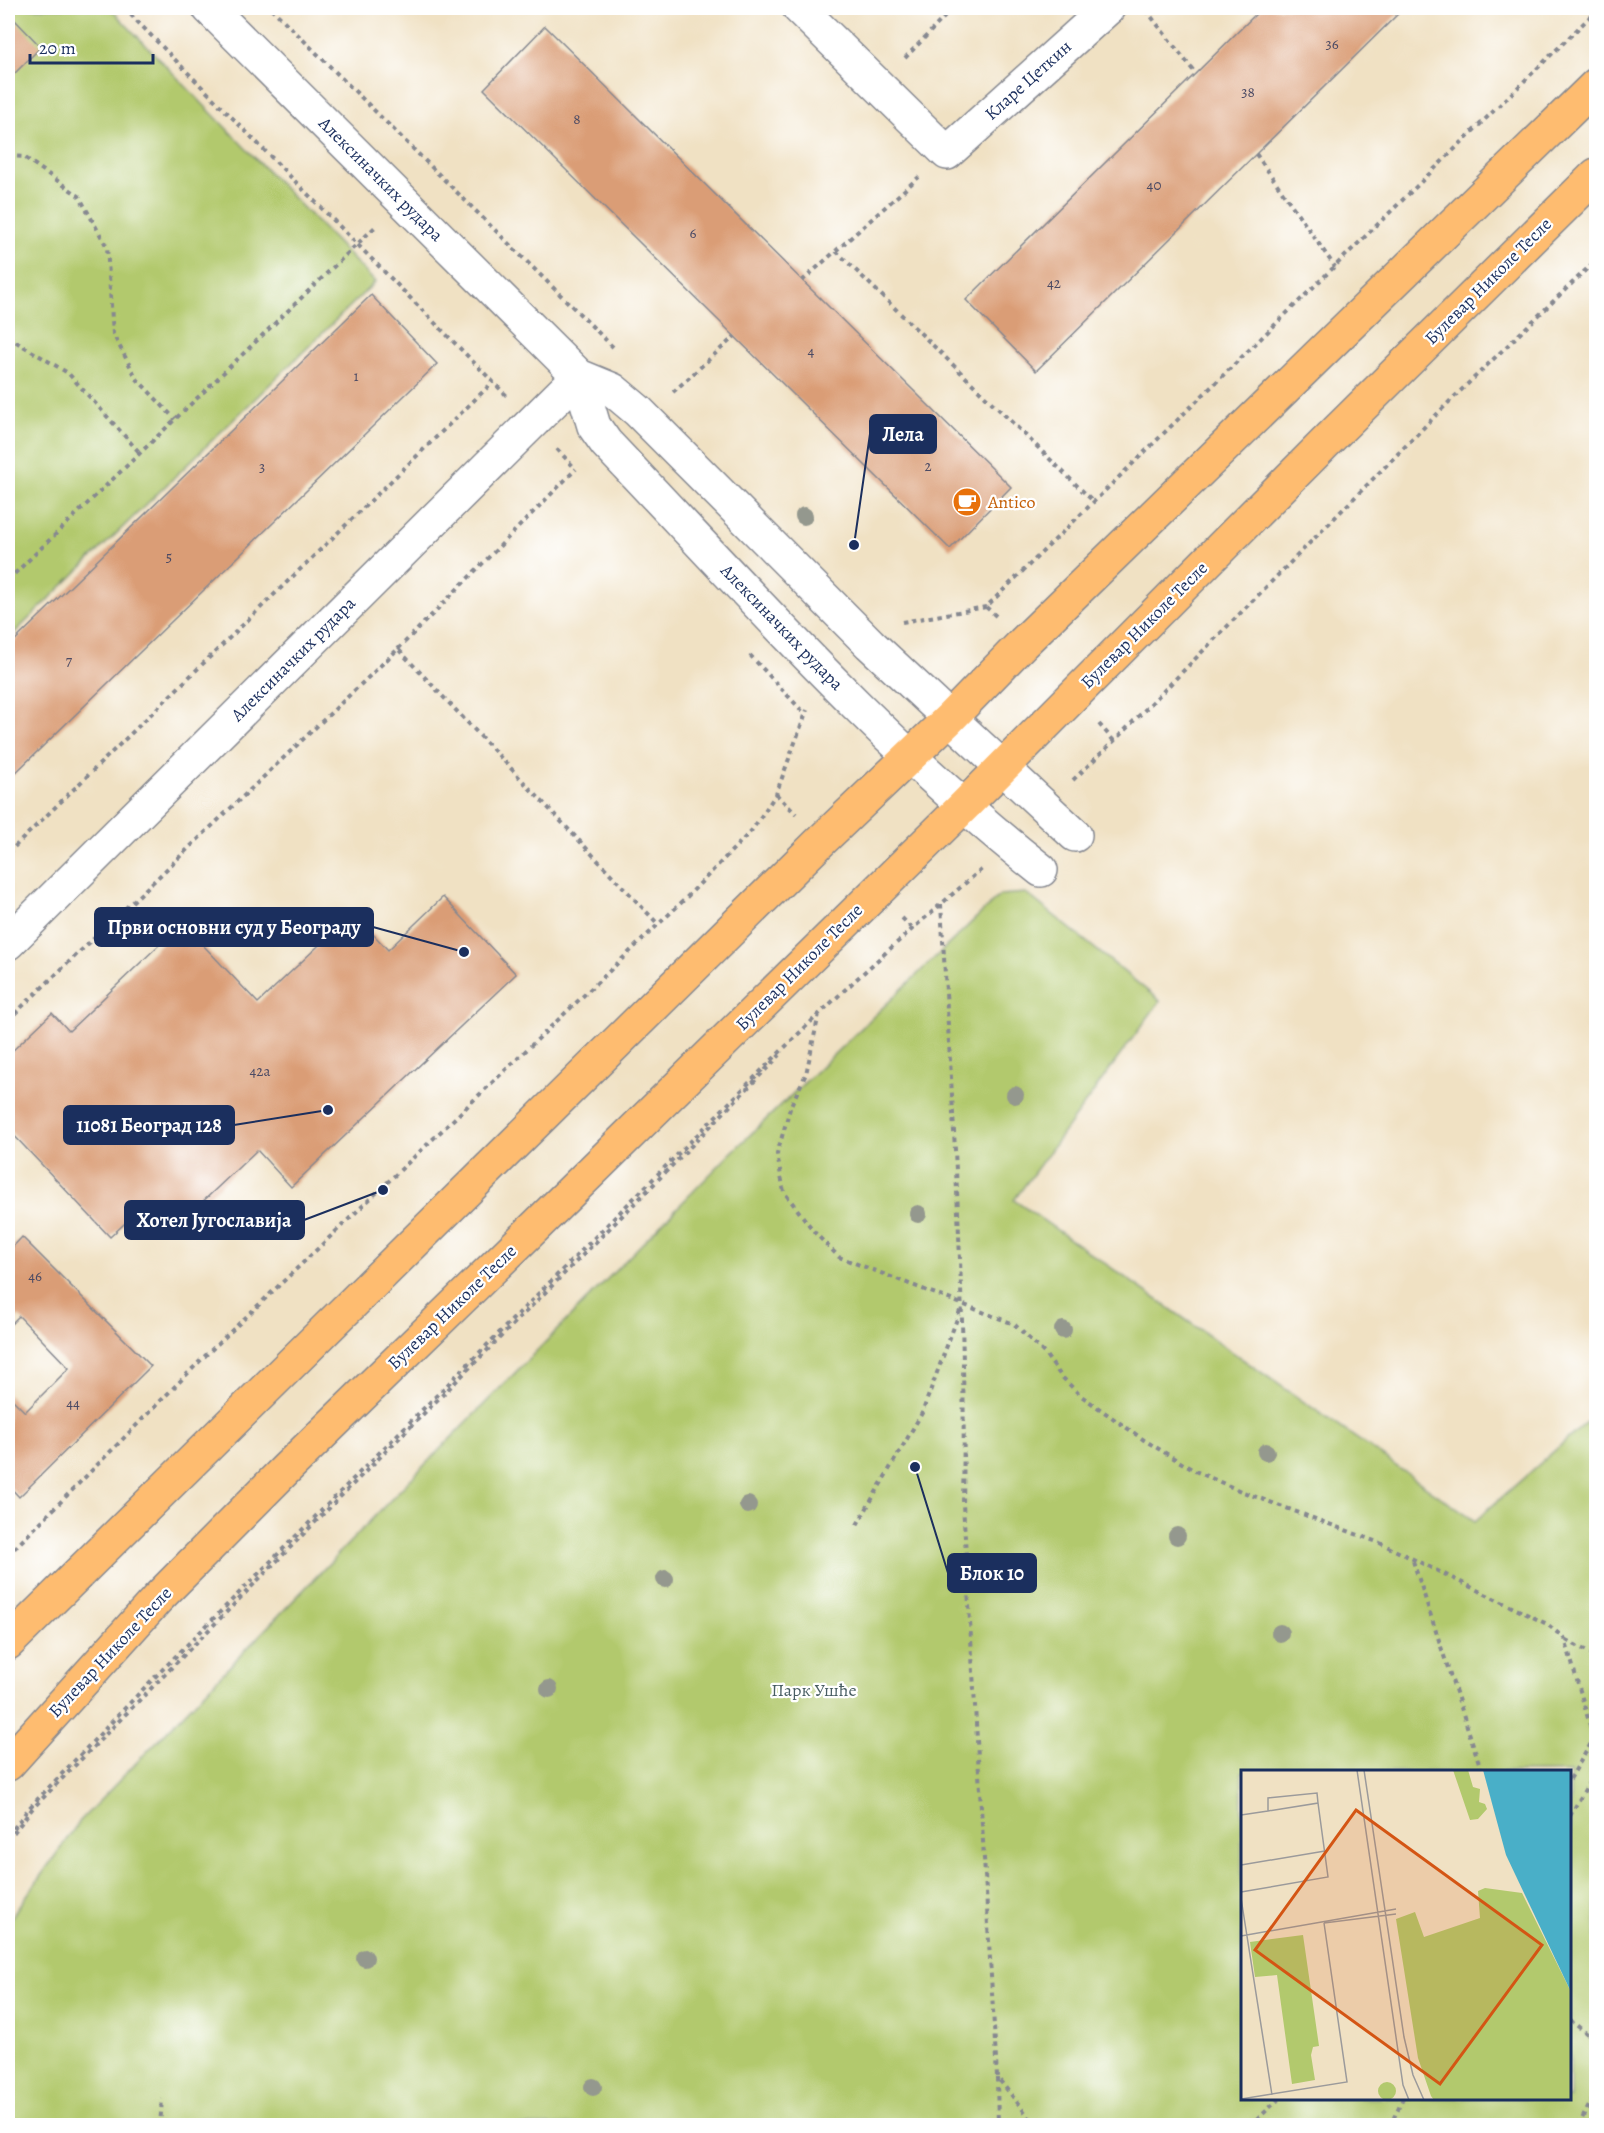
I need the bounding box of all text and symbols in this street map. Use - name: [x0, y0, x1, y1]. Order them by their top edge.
- scale bar: [30, 27, 153, 65]
- street label: Кларе Цеткин: [979, 34, 1077, 126]
- house number: 36: [1325, 34, 1339, 54]
- text: 20 m: [39, 36, 76, 60]
- house number: 38: [1241, 82, 1255, 102]
- house number: 8: [573, 109, 581, 129]
- street label: Алексиначких рудара: [313, 111, 449, 247]
- house number: 40: [1147, 175, 1161, 195]
- street label: Булевар Николе Тесле: [1419, 212, 1557, 350]
- house number: 6: [690, 223, 697, 243]
- house number: 42: [1047, 273, 1061, 293]
- house number: 4: [808, 341, 815, 361]
- house number: 1: [353, 366, 359, 386]
- callout: Лела: [870, 415, 936, 453]
- text: Лела: [882, 421, 925, 448]
- house number: 2: [924, 456, 932, 476]
- house number: 3: [259, 457, 265, 477]
- cafe icon: Antico: [951, 486, 983, 518]
- place label: Antico: [987, 490, 1035, 514]
- house number: 5: [166, 547, 172, 567]
- street label: Булевар Николе Тесле: [1075, 556, 1213, 694]
- street label: Алексиначких рудара: [715, 558, 849, 696]
- street label: Алексиначких рудара: [225, 591, 361, 727]
- house number: 7: [66, 651, 73, 671]
- street label: Булевар Николе Тесле: [730, 898, 868, 1036]
- callout: Први основни суд у Београду: [95, 908, 373, 946]
- text: Први основни суд у Београду: [107, 914, 361, 941]
- house number: 42a: [250, 1061, 270, 1081]
- callout: 11081 Београд 128: [64, 1106, 234, 1144]
- text: 11081 Београд 128: [76, 1112, 222, 1139]
- callout: Хотел Југославија: [125, 1201, 304, 1239]
- text: Хотел Југославија: [137, 1207, 292, 1234]
- street label: Булевар Николе Тесле: [382, 1239, 522, 1375]
- house number: 46: [28, 1266, 42, 1286]
- house number: 44: [66, 1393, 80, 1413]
- callout: Блок 10: [948, 1554, 1036, 1592]
- text: Блок 10: [960, 1560, 1024, 1587]
- street label: Булевар Николе Тесле: [43, 1581, 177, 1723]
- park label: Парк Ушће: [771, 1678, 857, 1702]
- inset map: [1241, 1770, 1571, 2100]

